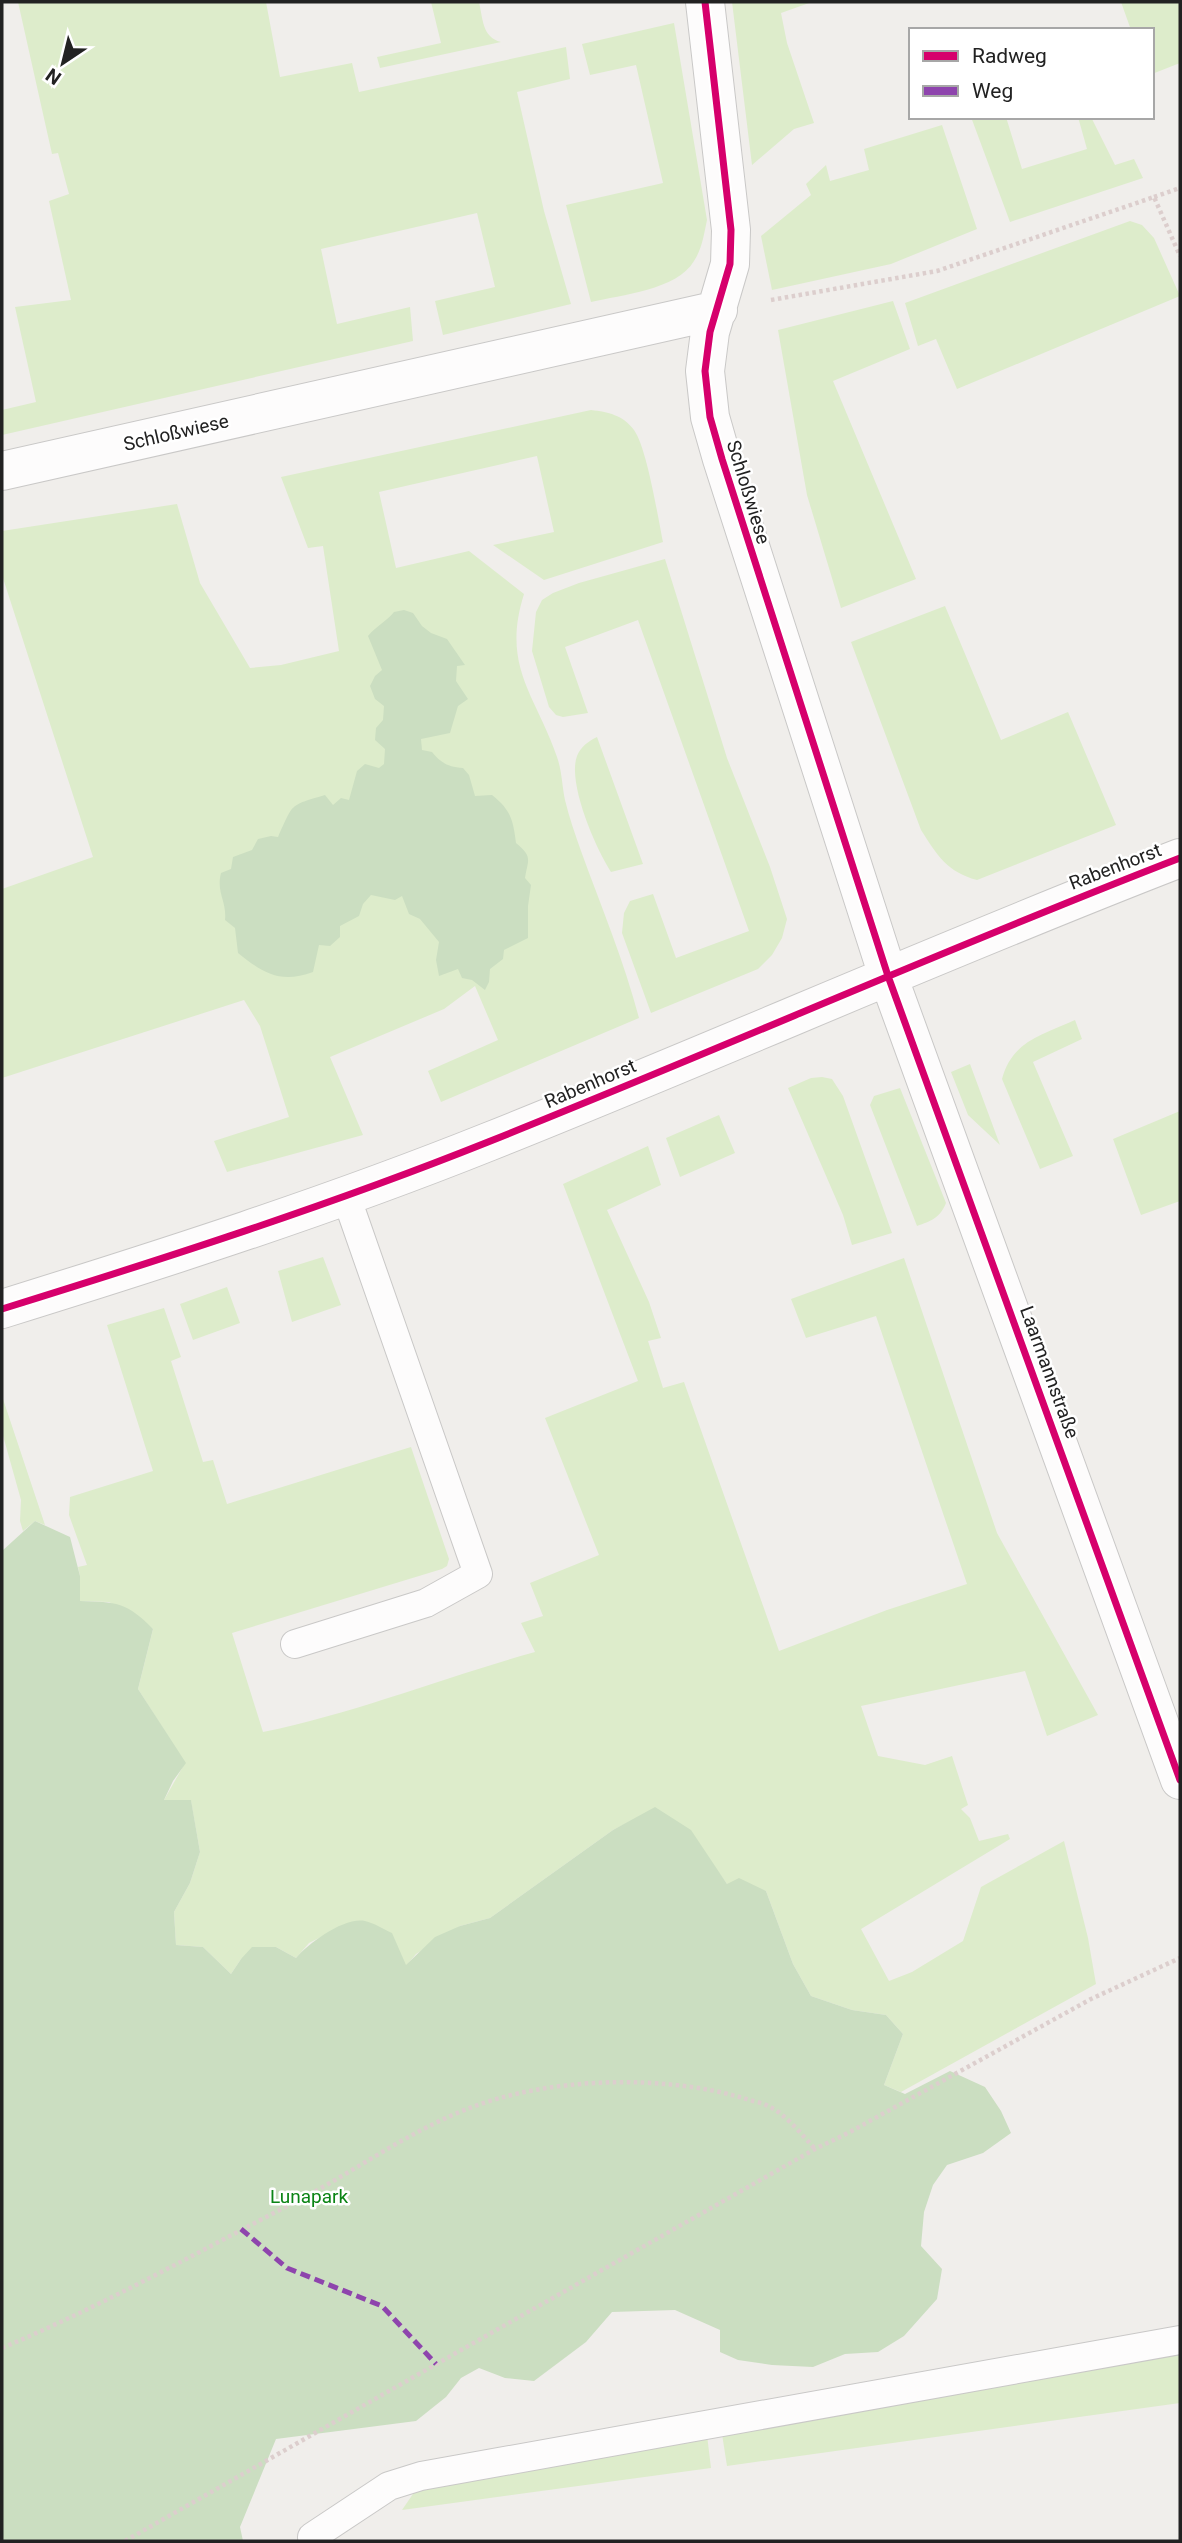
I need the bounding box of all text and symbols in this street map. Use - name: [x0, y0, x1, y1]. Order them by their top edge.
- north arrow: [28, 28, 98, 98]
- legend: [909, 28, 1154, 119]
- text: Radweg: [972, 44, 1047, 68]
- text: N: [41, 63, 66, 90]
- text: Weg: [972, 79, 1013, 103]
- street label: Schloßwiese: [121, 409, 231, 456]
- street label: Schloßwiese: [722, 437, 775, 547]
- street label: Rabenhorst: [1066, 838, 1165, 895]
- street label: Rabenhorst: [541, 1054, 639, 1113]
- street label: Laarmannstraße: [1015, 1303, 1084, 1441]
- park label: Lunapark: [270, 2185, 348, 2208]

